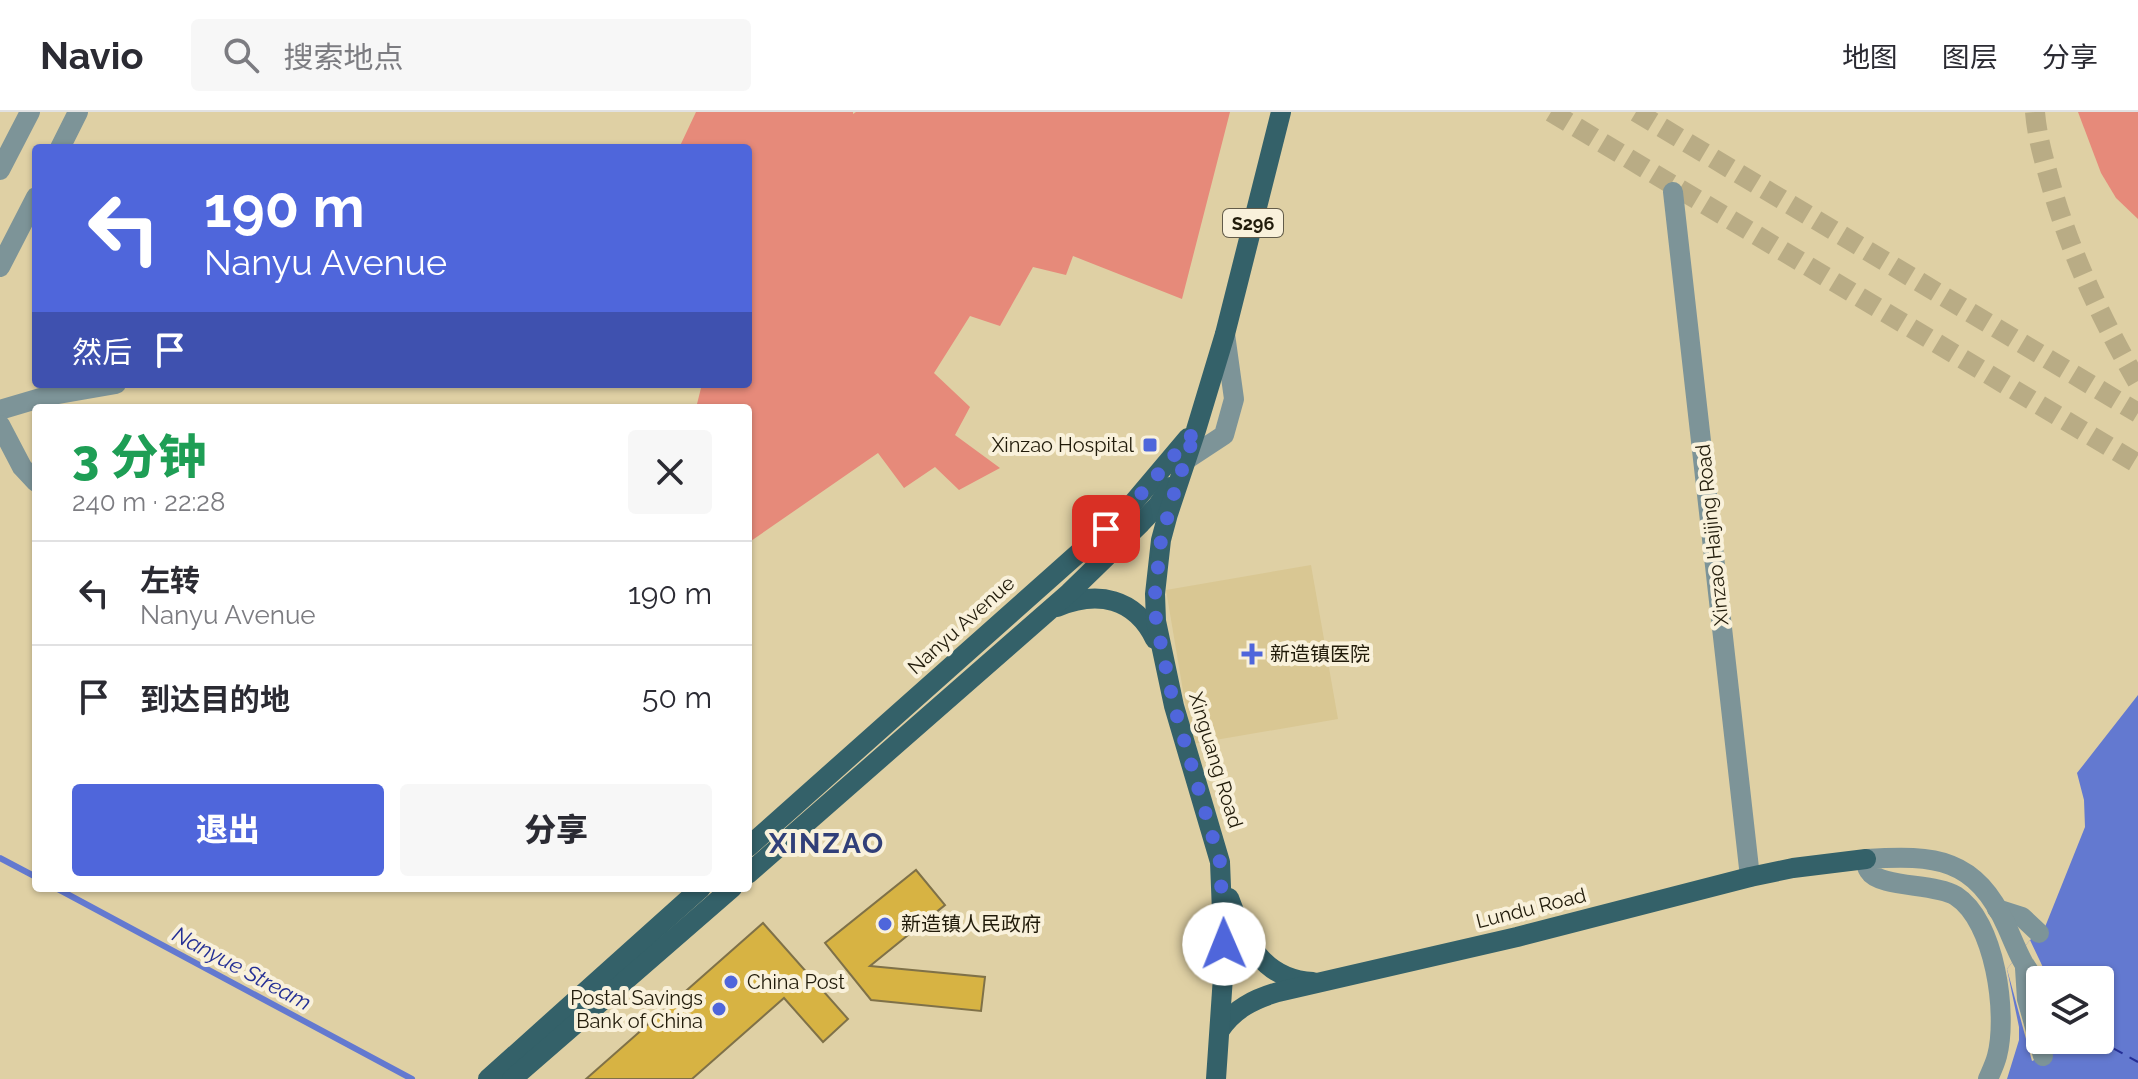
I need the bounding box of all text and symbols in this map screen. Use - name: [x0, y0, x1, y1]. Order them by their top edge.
- search box: [191, 19, 751, 91]
- text: Navio: [40, 33, 143, 78]
- icon: search: [219, 33, 263, 77]
- text: 搜索地点: [283, 40, 403, 75]
- text: 地图: [1842, 41, 1898, 74]
- text: 图层: [1942, 41, 1998, 74]
- text: 分享: [2042, 41, 2098, 74]
- text: 190 m: [204, 174, 365, 240]
- icon: left: [72, 176, 176, 280]
- road number: S296: [1223, 209, 1283, 237]
- text: Nanyu Avenue: [204, 241, 447, 283]
- icon: arrive: [148, 328, 192, 372]
- text: 然后: [72, 335, 132, 370]
- text: 3 分钟: [72, 429, 207, 485]
- button: close: [628, 430, 712, 514]
- place label: Xinzao Hospital: [992, 433, 1135, 457]
- marker: Xinzao Hospital: [1141, 436, 1159, 454]
- street label: Xinzao Haijing Road: [1691, 443, 1733, 627]
- text: 240 m · 22:28: [72, 487, 225, 517]
- pin: [1072, 495, 1140, 563]
- icon: arrive: [1084, 507, 1128, 551]
- text: 左转: [140, 563, 200, 598]
- icon: left: [72, 571, 116, 615]
- street label: Nanyu Avenue: [903, 571, 1019, 679]
- text: 190 m: [628, 576, 712, 611]
- text: Nanyu Avenue: [140, 600, 316, 630]
- place label: 新造镇医院: [1270, 642, 1370, 666]
- marker: 新造镇医院: [1241, 643, 1263, 665]
- icon: arrive: [72, 675, 116, 719]
- text: 50 m: [642, 680, 712, 715]
- text: 到达目的地: [140, 682, 290, 717]
- street label: Xinguang Road: [1184, 689, 1248, 831]
- button: 退出: [72, 784, 384, 876]
- button: 分享: [400, 784, 712, 876]
- district label: XINZAO: [768, 827, 885, 860]
- street label: Lundu Road: [1473, 883, 1589, 933]
- position arrow: [1182, 902, 1266, 986]
- place label: 新造镇人民政府: [901, 912, 1041, 936]
- marker: 新造镇人民政府: [876, 915, 894, 933]
- water label: Nanyue Stream: [168, 921, 316, 1015]
- map controls: [2026, 966, 2114, 1054]
- button: layers: [2026, 966, 2114, 1054]
- place label: China Post: [747, 970, 845, 994]
- marker: China Post: [722, 973, 740, 991]
- place label: Postal Savings Bank of China: [570, 986, 703, 1033]
- marker: Postal Savings Bank of China: [710, 1000, 728, 1018]

